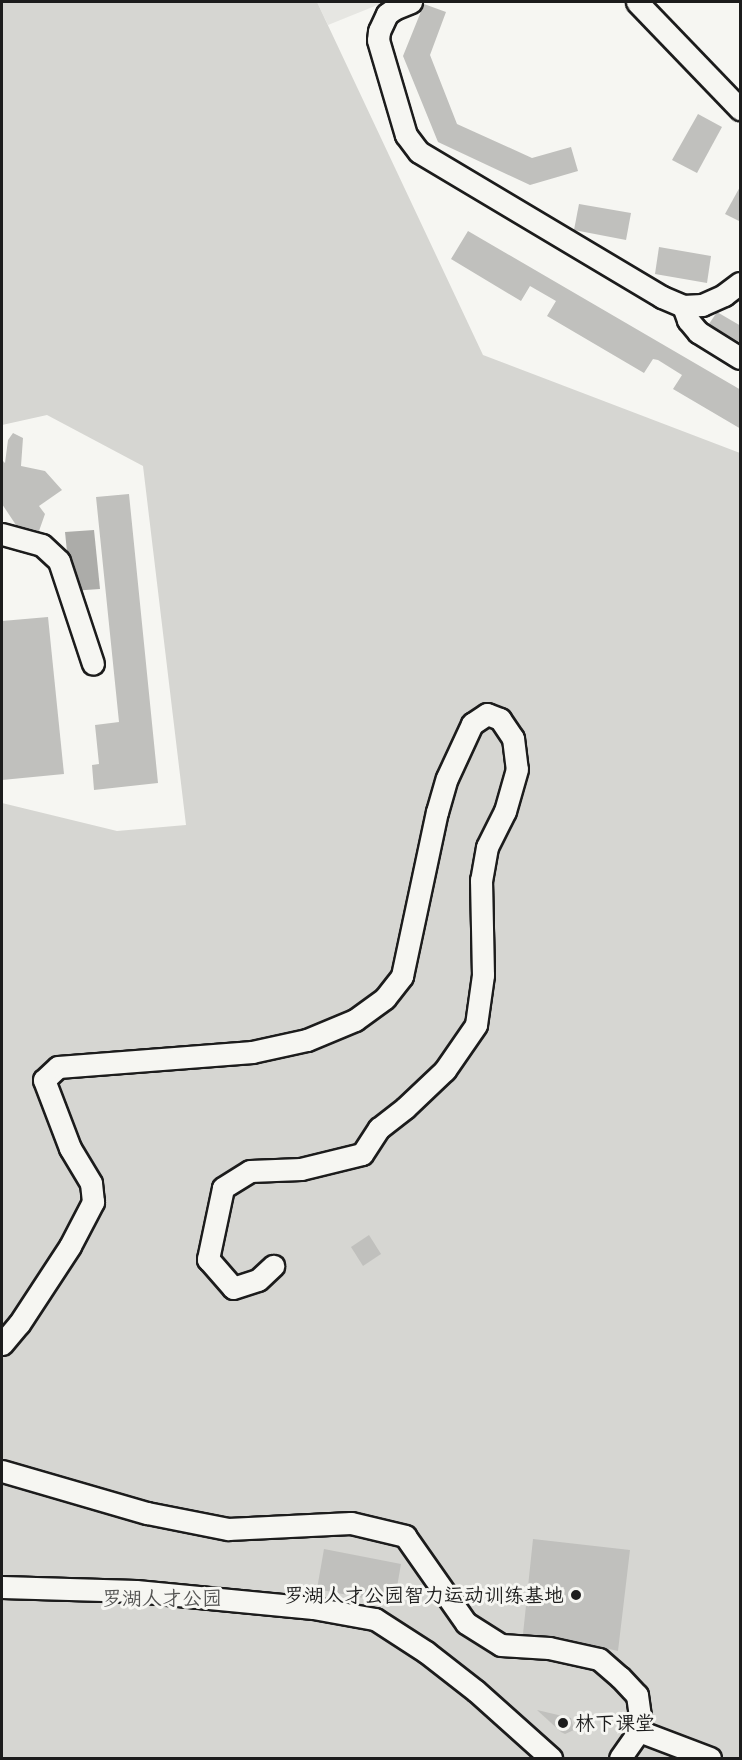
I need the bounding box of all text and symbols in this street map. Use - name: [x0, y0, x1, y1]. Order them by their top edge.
- place label: 罗湖人才公园智力运动训练基地: [284, 1583, 564, 1607]
- park label: 罗湖人才公园: [102, 1586, 222, 1610]
- marker: 罗湖人才公园智力运动训练基地: [569, 1588, 583, 1602]
- place label: 林下课堂: [575, 1711, 655, 1735]
- marker: 林下课堂: [556, 1716, 570, 1730]

